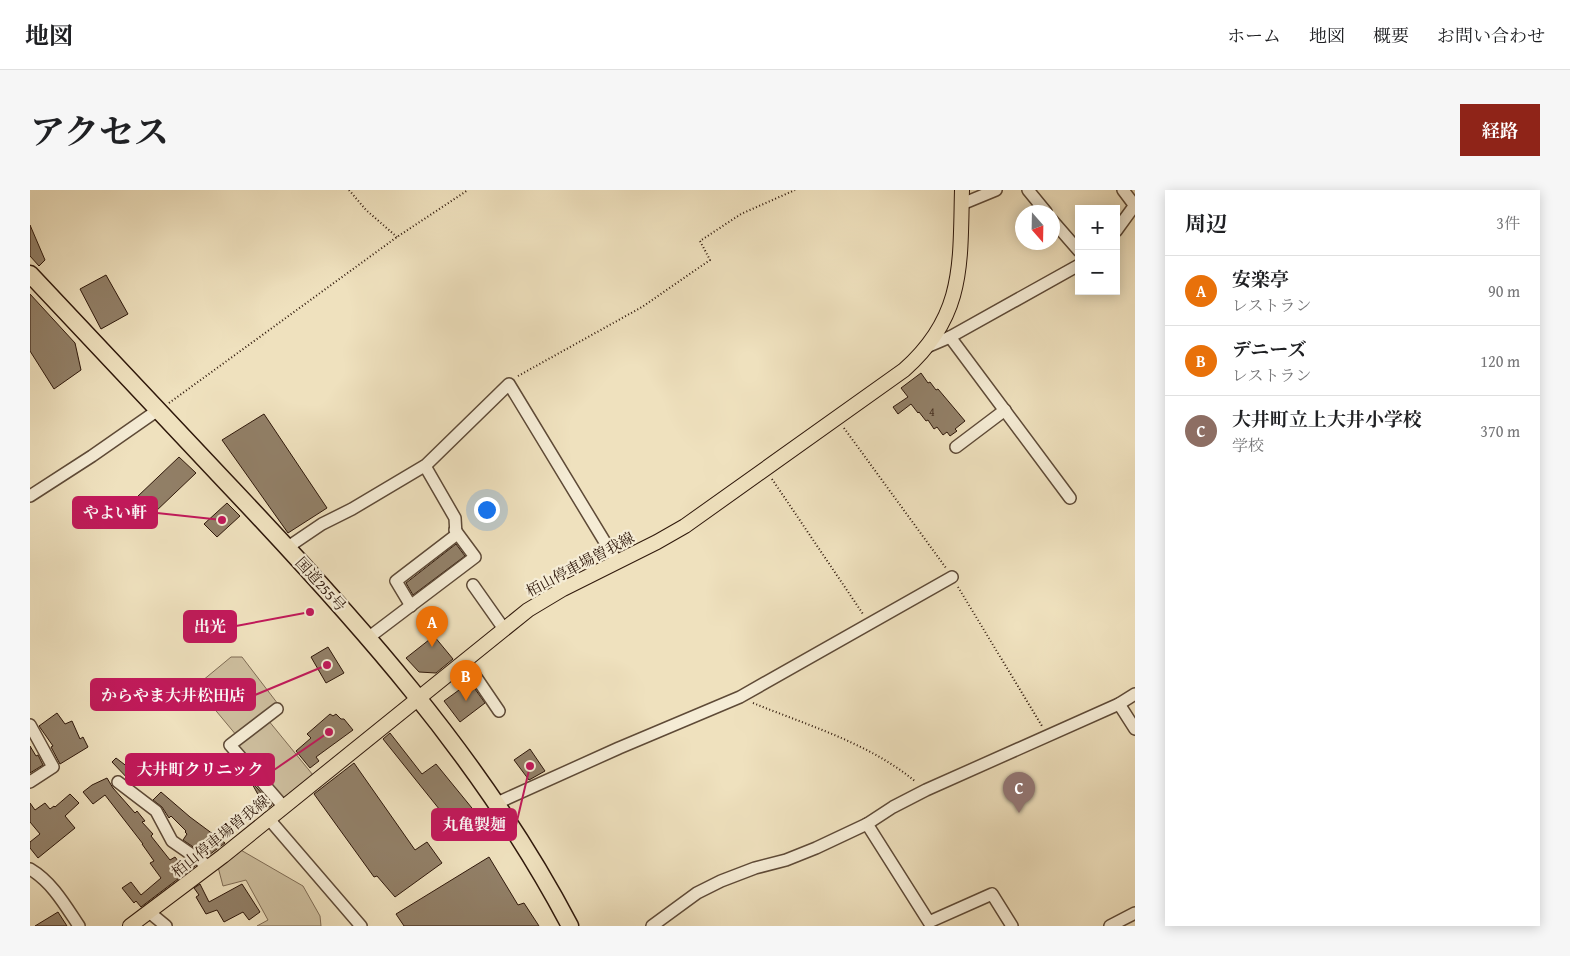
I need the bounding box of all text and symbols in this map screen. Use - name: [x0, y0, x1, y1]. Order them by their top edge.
- text: 地図: [25, 18, 73, 53]
- text: ホーム: [1227, 22, 1281, 49]
- text: 地図: [1309, 22, 1345, 49]
- text: 概要: [1373, 22, 1409, 49]
- text: お問い合わせ: [1437, 22, 1545, 49]
- button: 経路: [1460, 104, 1540, 156]
- text: アクセス: [30, 106, 169, 157]
- north arrow: [1015, 205, 1060, 250]
- map controls: [1075, 205, 1120, 295]
- button: +: [1075, 205, 1120, 250]
- text: 周辺: [1185, 208, 1227, 239]
- text: 3件: [1496, 211, 1520, 235]
- button: −: [1075, 250, 1120, 295]
- text: 安楽亭: [1232, 265, 1289, 293]
- text: A: [1196, 279, 1206, 303]
- text: 90 m: [1488, 279, 1520, 303]
- text: レストラン: [1232, 293, 1312, 317]
- text: デニーズ: [1232, 335, 1306, 363]
- text: B: [1196, 349, 1206, 373]
- text: 120 m: [1480, 349, 1520, 373]
- text: レストラン: [1232, 363, 1312, 387]
- house number: 4: [929, 403, 935, 420]
- text: 大井町立上大井小学校: [1232, 405, 1422, 433]
- text: C: [1196, 419, 1206, 443]
- text: 370 m: [1480, 419, 1520, 443]
- text: 学校: [1232, 433, 1264, 457]
- callout: やよい軒: [73, 497, 157, 528]
- your location: [474, 497, 500, 523]
- text: やよい軒: [83, 500, 147, 524]
- street label: 栢山停車場曽我線: [522, 527, 638, 601]
- street label: 国道255号: [291, 552, 351, 616]
- pin: A: [416, 606, 448, 647]
- callout: 出光: [184, 611, 236, 642]
- text: 出光: [194, 614, 226, 638]
- pin: B: [450, 660, 482, 701]
- callout: からやま大井松田店: [91, 679, 255, 710]
- text: からやま大井松田店: [101, 683, 245, 707]
- callout: 大井町クリニック: [126, 754, 274, 785]
- text: 大井町クリニック: [136, 757, 264, 781]
- pin: C: [1003, 772, 1035, 813]
- street label: 栢山停車場曽我線: [167, 790, 273, 882]
- callout: 丸亀製麺: [432, 809, 516, 840]
- text: 丸亀製麺: [442, 812, 506, 836]

